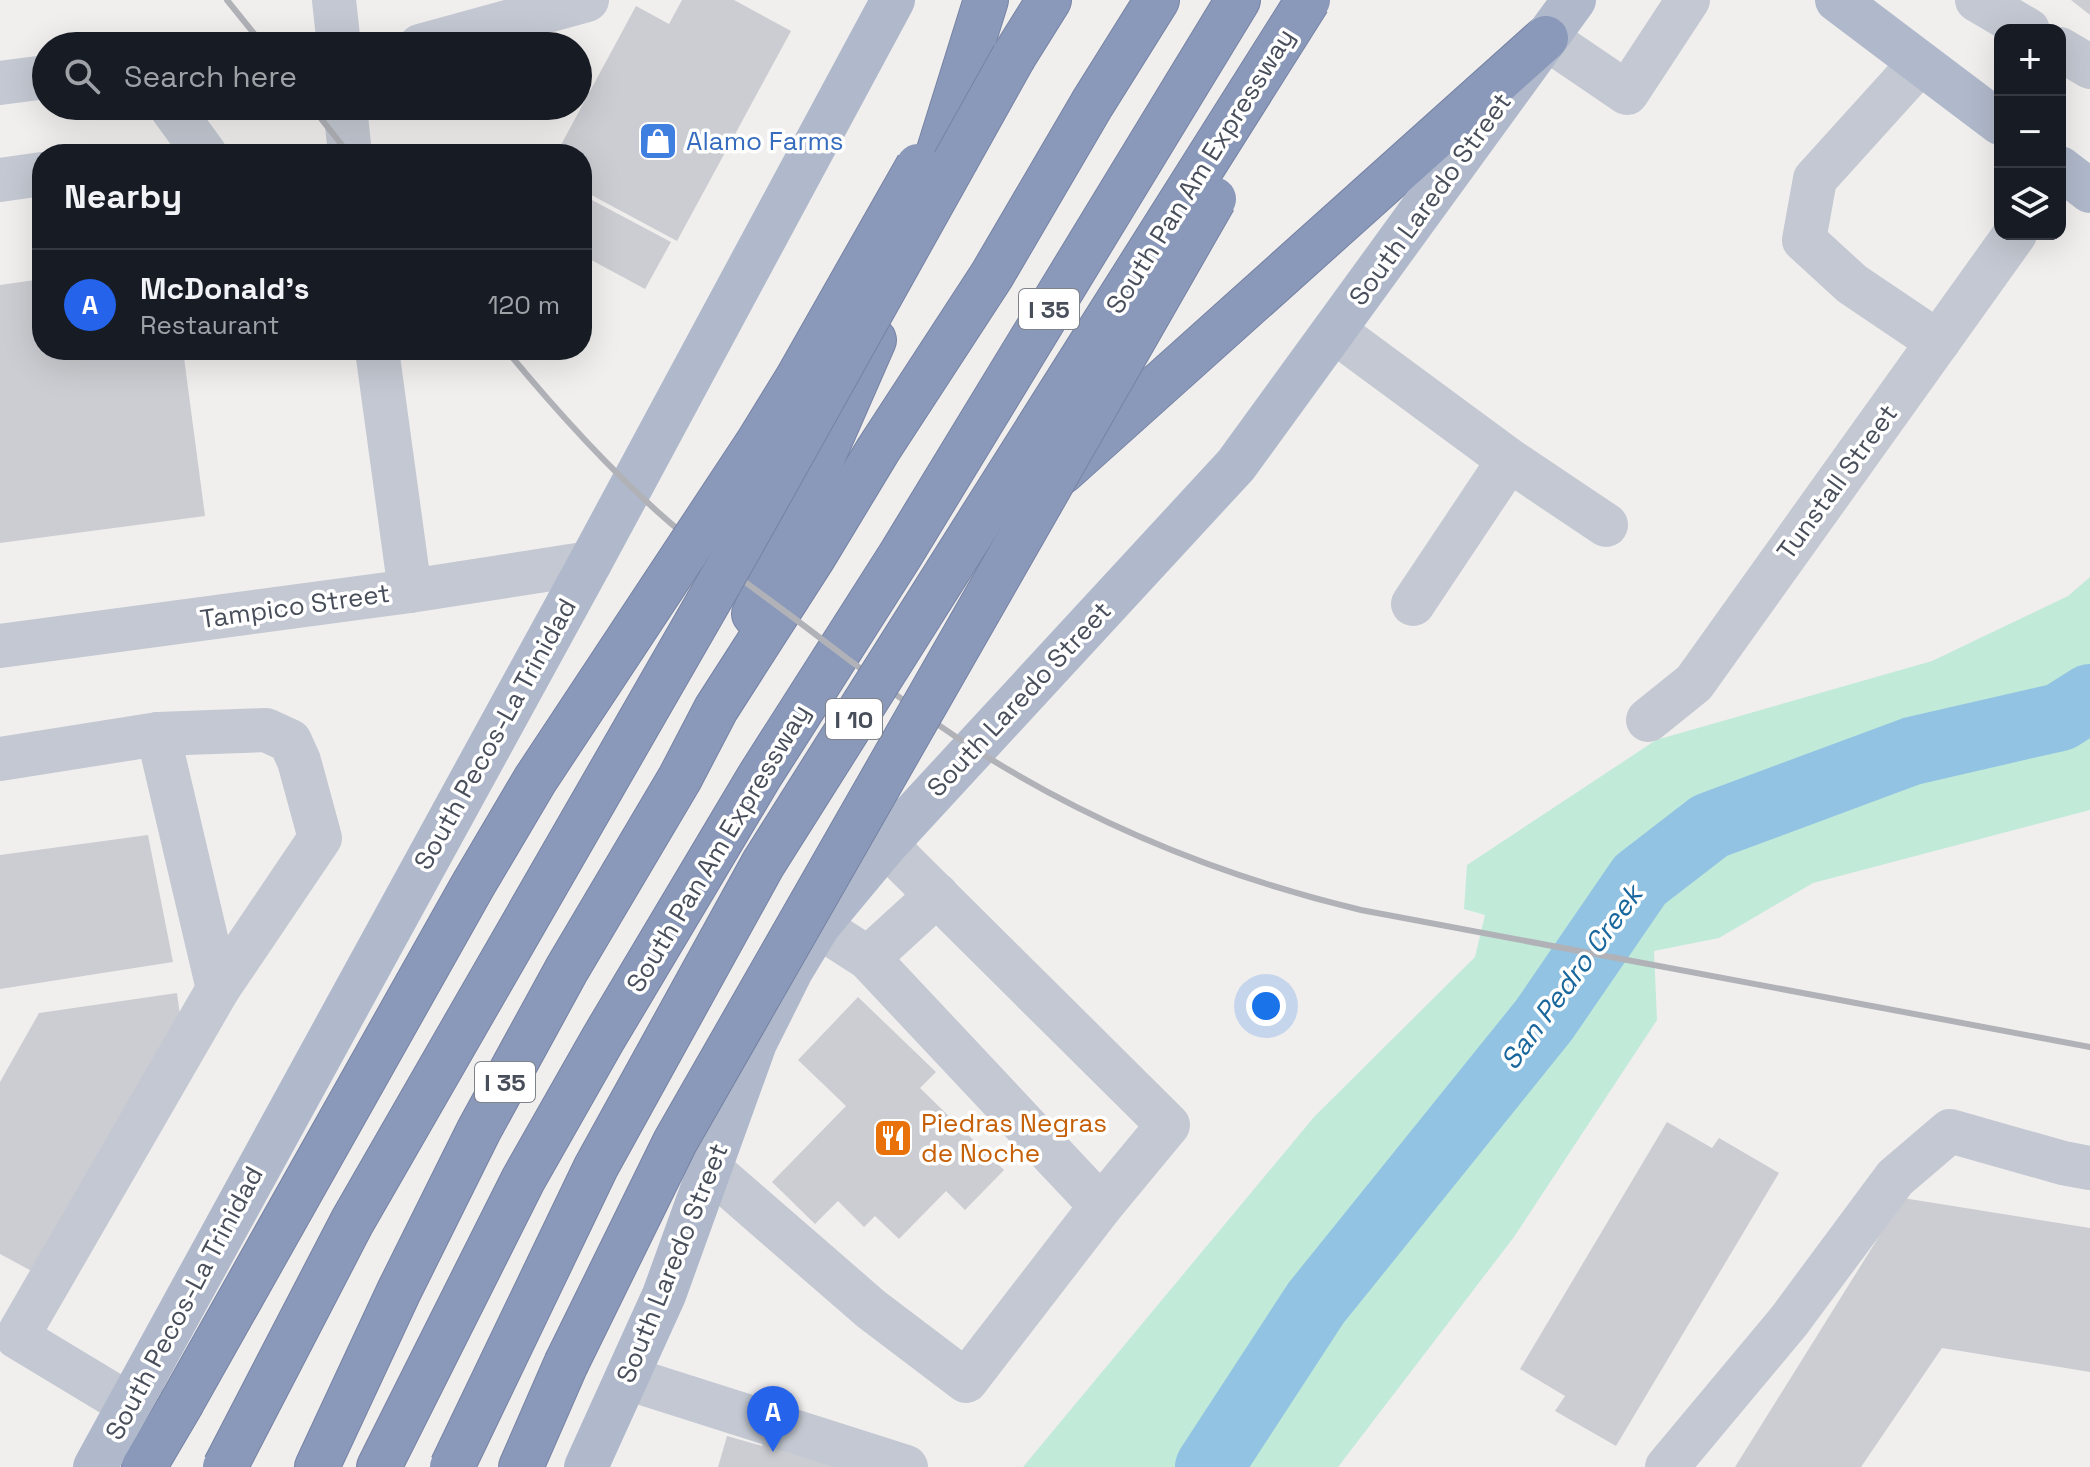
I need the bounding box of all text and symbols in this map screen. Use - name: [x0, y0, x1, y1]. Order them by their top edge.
- street label: South Pan Am Expressway: [1098, 22, 1302, 320]
- map controls: [1994, 24, 2066, 240]
- button: +: [1994, 24, 2066, 96]
- search box: [32, 32, 592, 120]
- icon: search: [60, 54, 104, 98]
- text: Search here: [124, 57, 297, 96]
- street label: South Laredo Street: [1341, 86, 1519, 312]
- button: −: [1994, 96, 2066, 168]
- shop icon: Alamo Farms: [637, 120, 679, 162]
- place label: Alamo Farms: [686, 124, 843, 158]
- button: layers: [1994, 168, 2066, 240]
- text: Nearby: [64, 175, 182, 218]
- text: McDonald's: [140, 269, 310, 308]
- text: A: [82, 288, 98, 322]
- text: 120 m: [488, 288, 560, 322]
- road number: I 35: [1019, 289, 1079, 329]
- text: Restaurant: [140, 308, 279, 342]
- street label: Tunstall Street: [1769, 397, 1905, 567]
- street label: Tampico Street: [198, 576, 392, 636]
- street label: South Pecos-La Trinidad: [406, 592, 584, 876]
- street label: South Laredo Street: [920, 594, 1118, 804]
- street label: South Pan Am Expressway: [618, 698, 818, 998]
- road number: I 10: [826, 699, 882, 739]
- water label: San Pedro Creek: [1492, 875, 1652, 1076]
- your location: [1246, 986, 1286, 1026]
- road number: I 35: [475, 1062, 535, 1102]
- place label: Piedras Negras de Noche: [921, 1106, 1107, 1170]
- restaurant icon: Piedras Negras de Noche: [872, 1117, 914, 1159]
- street label: South Laredo Street: [608, 1138, 736, 1388]
- street label: South Pecos-La Trinidad: [97, 1160, 271, 1446]
- pin: A: [747, 1386, 799, 1452]

